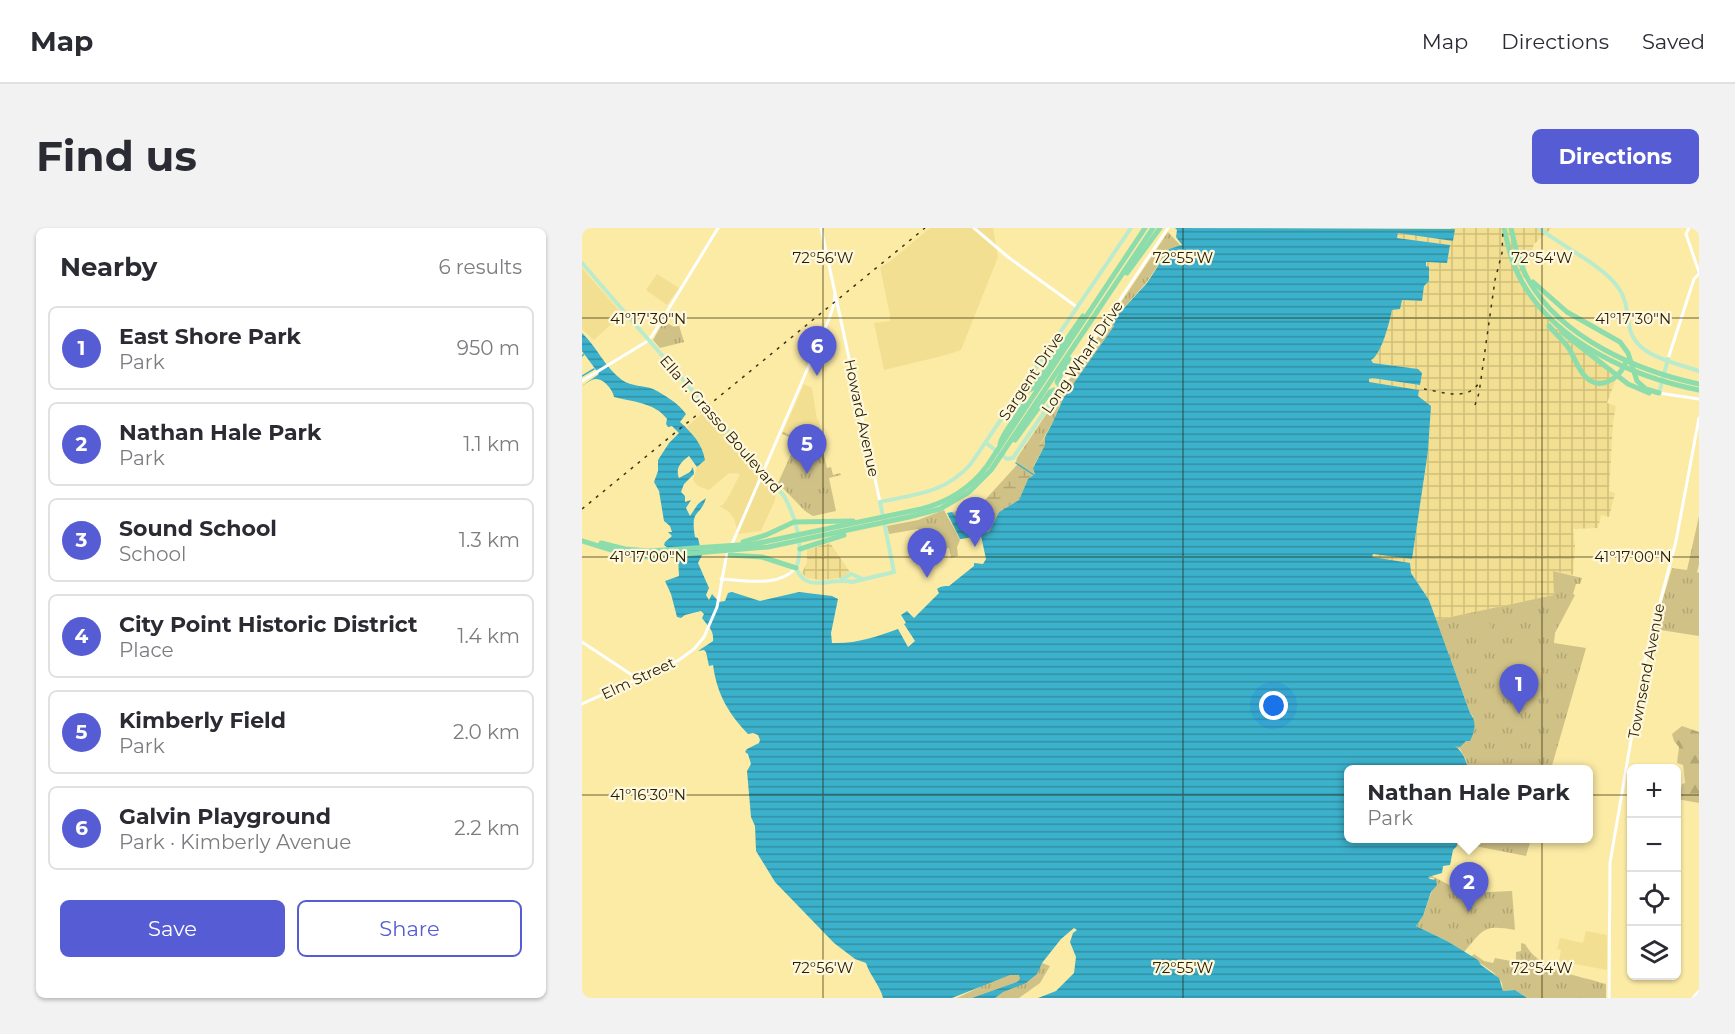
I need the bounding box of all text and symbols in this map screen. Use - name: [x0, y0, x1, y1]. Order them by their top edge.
- text: Map: [30, 24, 93, 58]
- text: Map: [1422, 29, 1468, 54]
- text: Directions: [1501, 29, 1609, 54]
- text: Saved: [1642, 29, 1705, 54]
- button: Directions: [1532, 129, 1699, 184]
- text: Find us: [36, 130, 197, 182]
- text: 72°56'W: [793, 248, 854, 267]
- text: 72°55'W: [1153, 248, 1214, 267]
- text: 72°54'W: [1511, 248, 1573, 267]
- text: Nearby: [60, 251, 157, 283]
- text: 6 results: [438, 255, 522, 279]
- street label: Long Wharf Drive: [1037, 297, 1127, 417]
- text: 41°17'30"N: [610, 309, 686, 328]
- text: 41°17'30"N: [1595, 309, 1671, 328]
- text: East Shore Park: [119, 323, 301, 350]
- pin: 6: [798, 326, 836, 376]
- street label: Sargent Drive: [994, 328, 1068, 424]
- text: 1: [78, 336, 85, 360]
- text: 950 m: [457, 336, 520, 360]
- text: Park: [119, 350, 165, 374]
- street label: Ella T. Grasso Boulevard: [656, 351, 786, 497]
- street label: Howard Avenue: [840, 358, 884, 478]
- text: Nathan Hale Park: [119, 419, 321, 446]
- pin: 5: [788, 424, 826, 474]
- text: 2: [76, 432, 87, 456]
- text: 1.1 km: [463, 432, 520, 456]
- text: Park: [119, 446, 165, 470]
- pin: 3: [956, 498, 994, 547]
- text: Sound School: [119, 515, 277, 542]
- text: 3: [76, 528, 87, 552]
- text: 1.3 km: [459, 528, 520, 552]
- pin: 4: [908, 528, 946, 578]
- text: School: [119, 542, 186, 566]
- text: 41°17'00"N: [609, 547, 687, 566]
- text: 41°17'00"N: [1594, 547, 1672, 566]
- street label: Townsend Avenue: [1624, 602, 1668, 740]
- text: City Point Historic District: [119, 611, 418, 638]
- text: 4: [75, 624, 88, 648]
- text: 1.4 km: [457, 624, 520, 648]
- text: Place: [119, 638, 174, 662]
- street label: Elm Street: [598, 653, 678, 703]
- pin: 1: [1500, 664, 1538, 714]
- your location: [1259, 691, 1288, 720]
- text: Kimberly Field: [119, 707, 286, 734]
- text: 5: [76, 720, 87, 744]
- text: 2.0 km: [453, 720, 520, 744]
- text: Park: [119, 734, 165, 758]
- map controls: [1627, 764, 1681, 980]
- button: +: [1627, 764, 1681, 818]
- popup: [1344, 765, 1593, 843]
- text: Nathan Hale Park: [1367, 779, 1570, 806]
- text: 41°16'30"N: [610, 785, 686, 804]
- text: Galvin Playground: [119, 803, 331, 830]
- text: Park: [1367, 806, 1413, 830]
- text: 6: [75, 816, 88, 840]
- text: 2.2 km: [454, 816, 520, 840]
- button: −: [1627, 818, 1681, 872]
- text: Park · Kimberly Avenue: [119, 830, 351, 854]
- pin: 2: [1450, 862, 1488, 912]
- button: locate: [1627, 872, 1681, 926]
- button: Save: [60, 900, 285, 957]
- button: Share: [297, 900, 522, 957]
- button: layers: [1627, 926, 1681, 980]
- text: 72°56'W: [793, 958, 854, 977]
- text: 72°55'W: [1153, 958, 1214, 977]
- text: 72°54'W: [1511, 958, 1573, 977]

